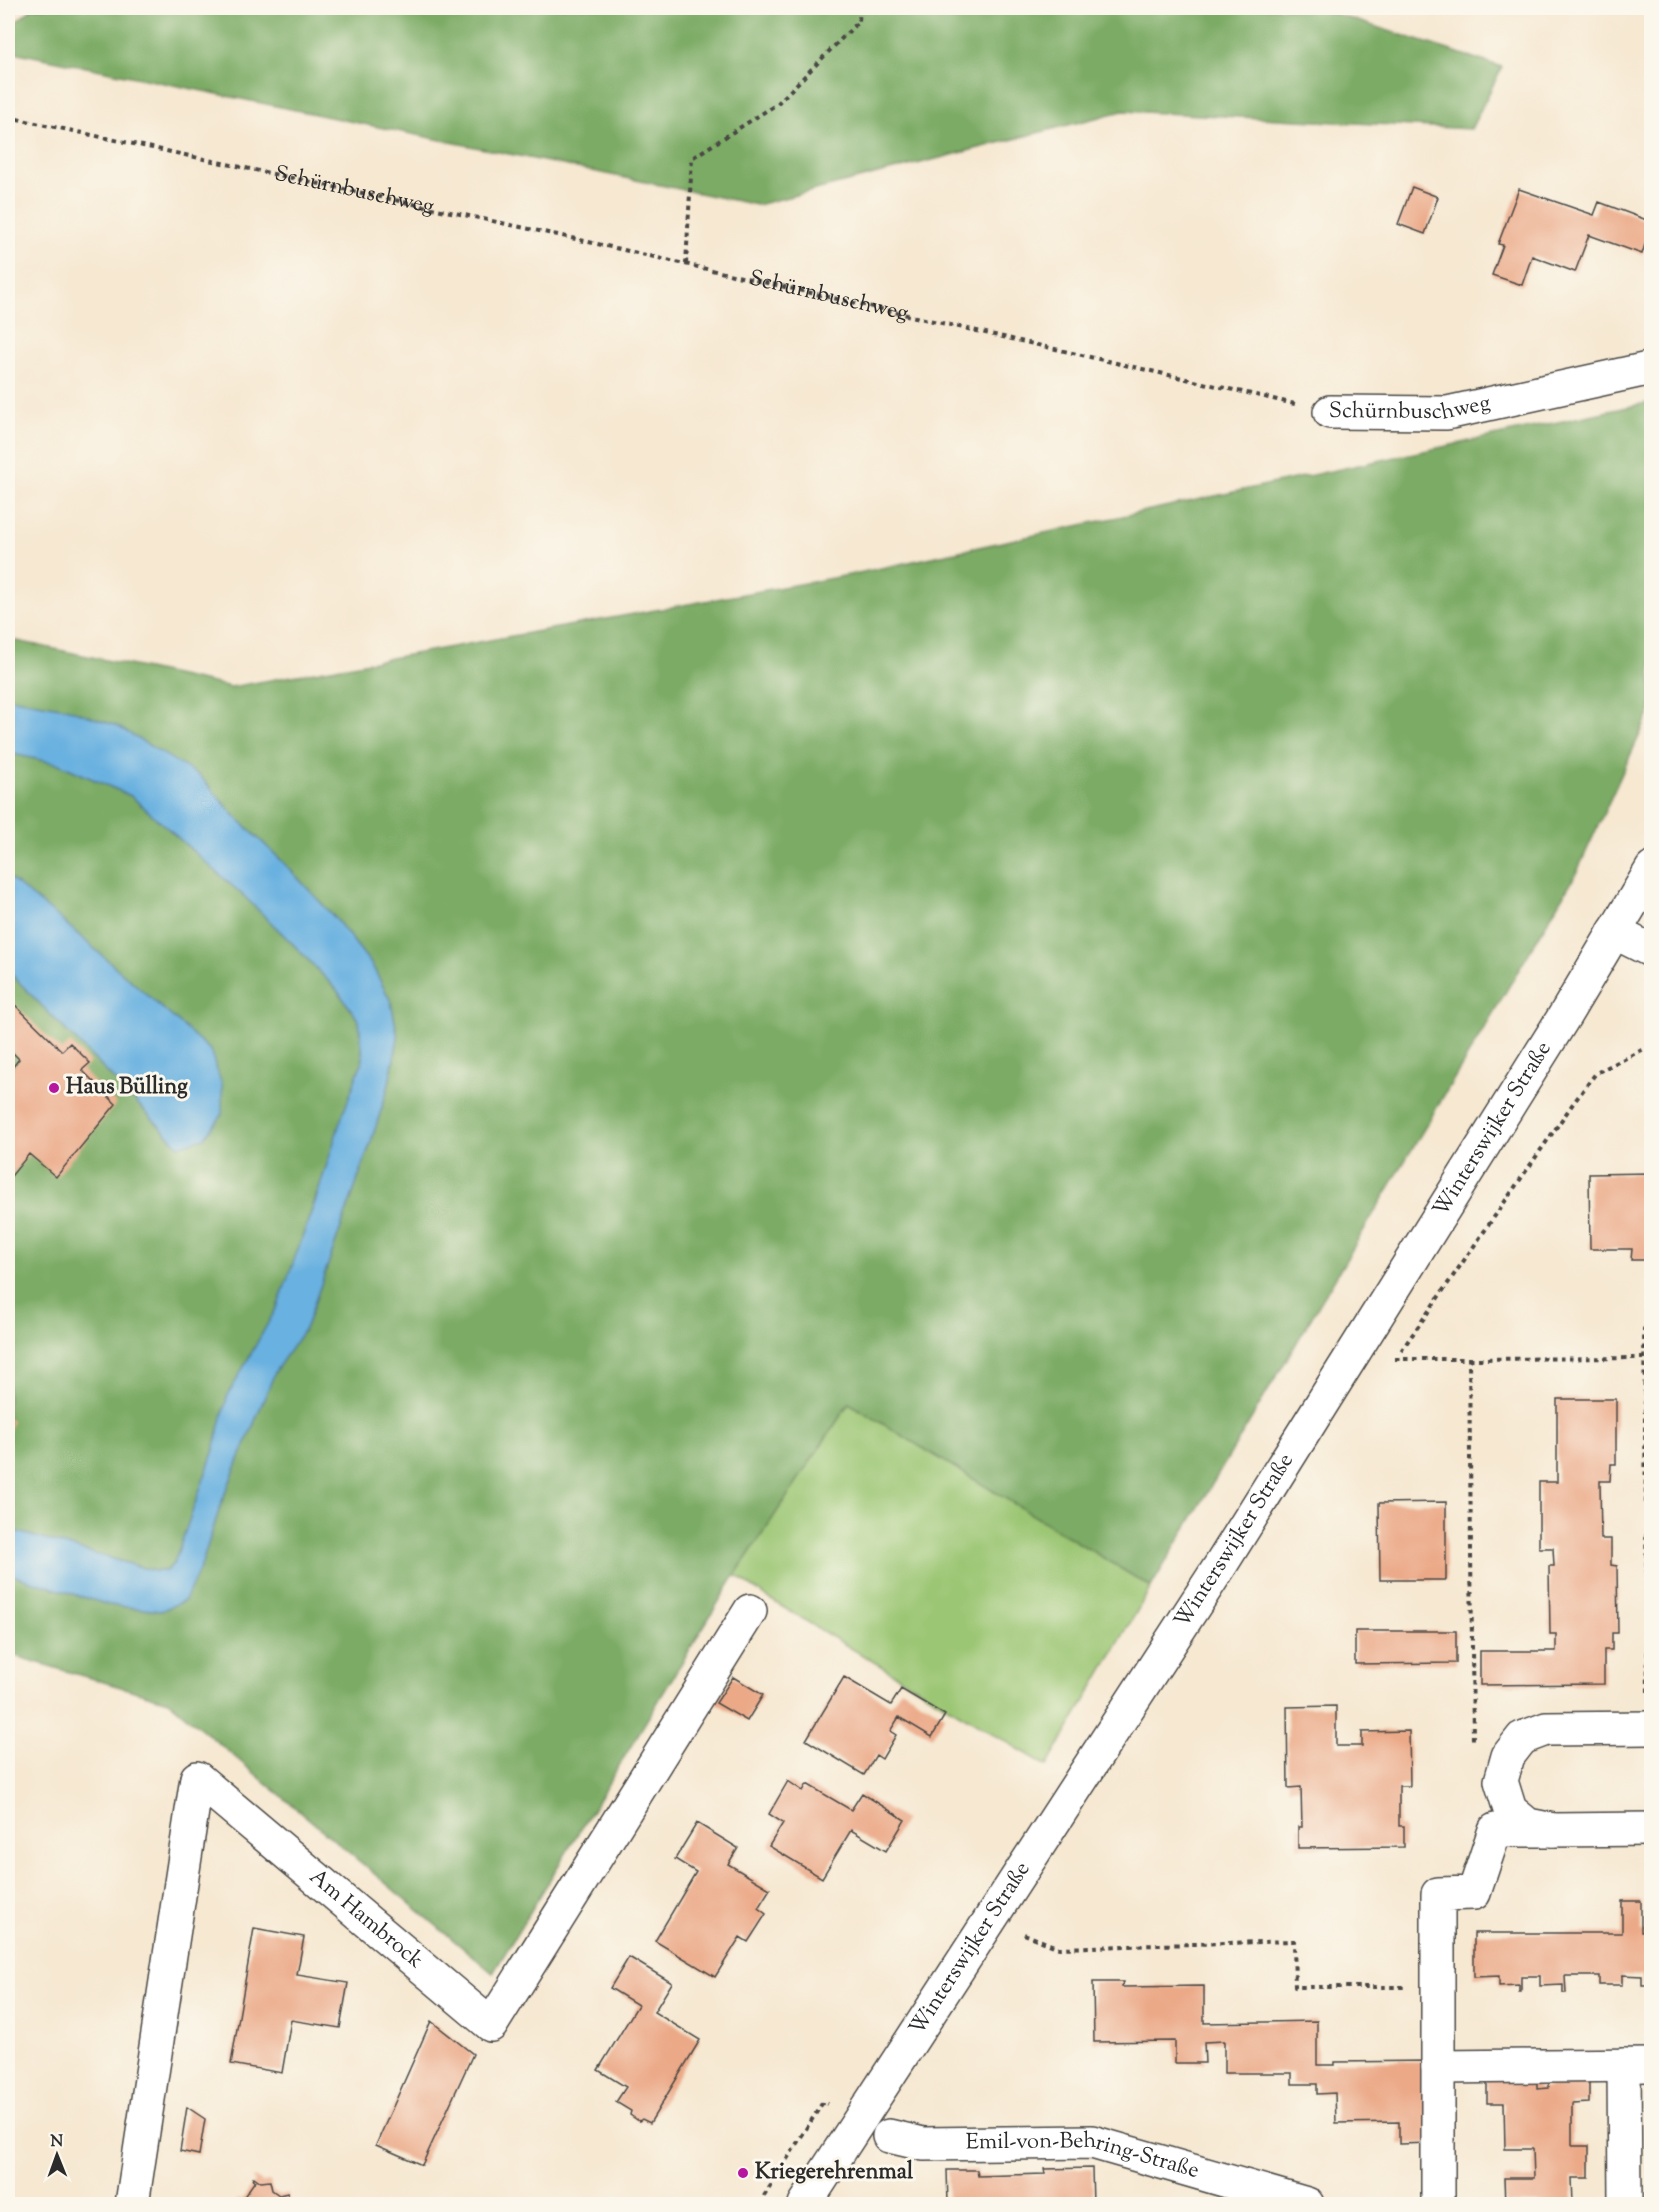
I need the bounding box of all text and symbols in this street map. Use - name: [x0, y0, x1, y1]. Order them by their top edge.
- street label: Schürnbuschweg: [271, 159, 437, 224]
- street label: Schürnbuschweg: [746, 263, 911, 331]
- street label: Schürnbuschweg: [1329, 388, 1494, 430]
- street label: Winterswijker Straße: [1426, 1036, 1560, 1223]
- place label: Haus Bülling: [66, 1072, 188, 1104]
- marker: Haus Bülling: [47, 1081, 61, 1095]
- street label: Winterswijker Straße: [1167, 1448, 1302, 1635]
- street label: Winterswijker Straße: [902, 1856, 1039, 2042]
- street label: Am Hambrock: [301, 1862, 430, 1977]
- north arrow: [27, 2125, 87, 2185]
- street label: Emil-von-Behring-Straße: [965, 2126, 1203, 2188]
- text: N: [50, 2131, 64, 2154]
- place label: Kriegerehrenmal: [755, 2157, 914, 2189]
- marker: Kriegerehrenmal: [736, 2166, 750, 2180]

